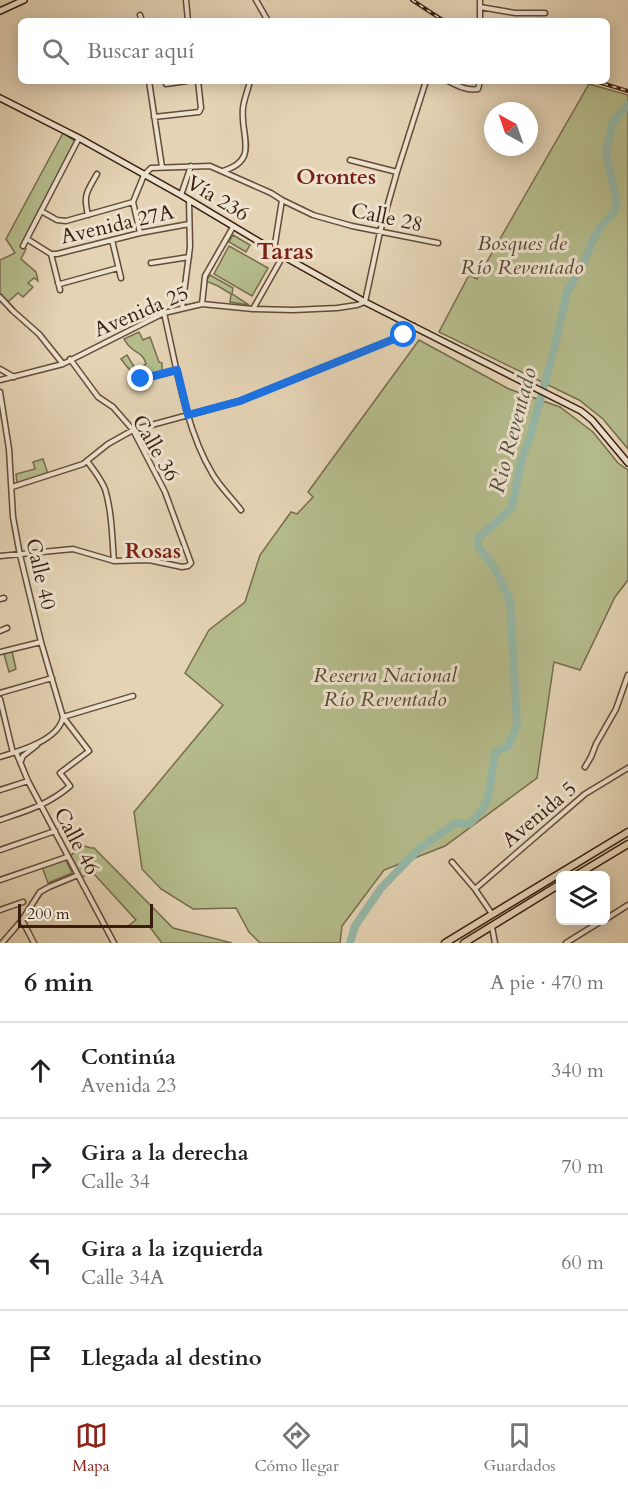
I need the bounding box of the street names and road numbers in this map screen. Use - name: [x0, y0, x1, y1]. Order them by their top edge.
- street label: Vía 236: [181, 168, 254, 228]
- street label: Calle 28: [348, 196, 425, 239]
- street label: Avenida 27A: [58, 197, 177, 252]
- street label: Avenida 25: [89, 279, 193, 344]
- street label: Calle 36: [125, 410, 186, 487]
- street label: Calle 40: [18, 536, 63, 613]
- street label: Avenida 5: [496, 774, 583, 854]
- street label: Calle 46: [47, 802, 106, 880]

